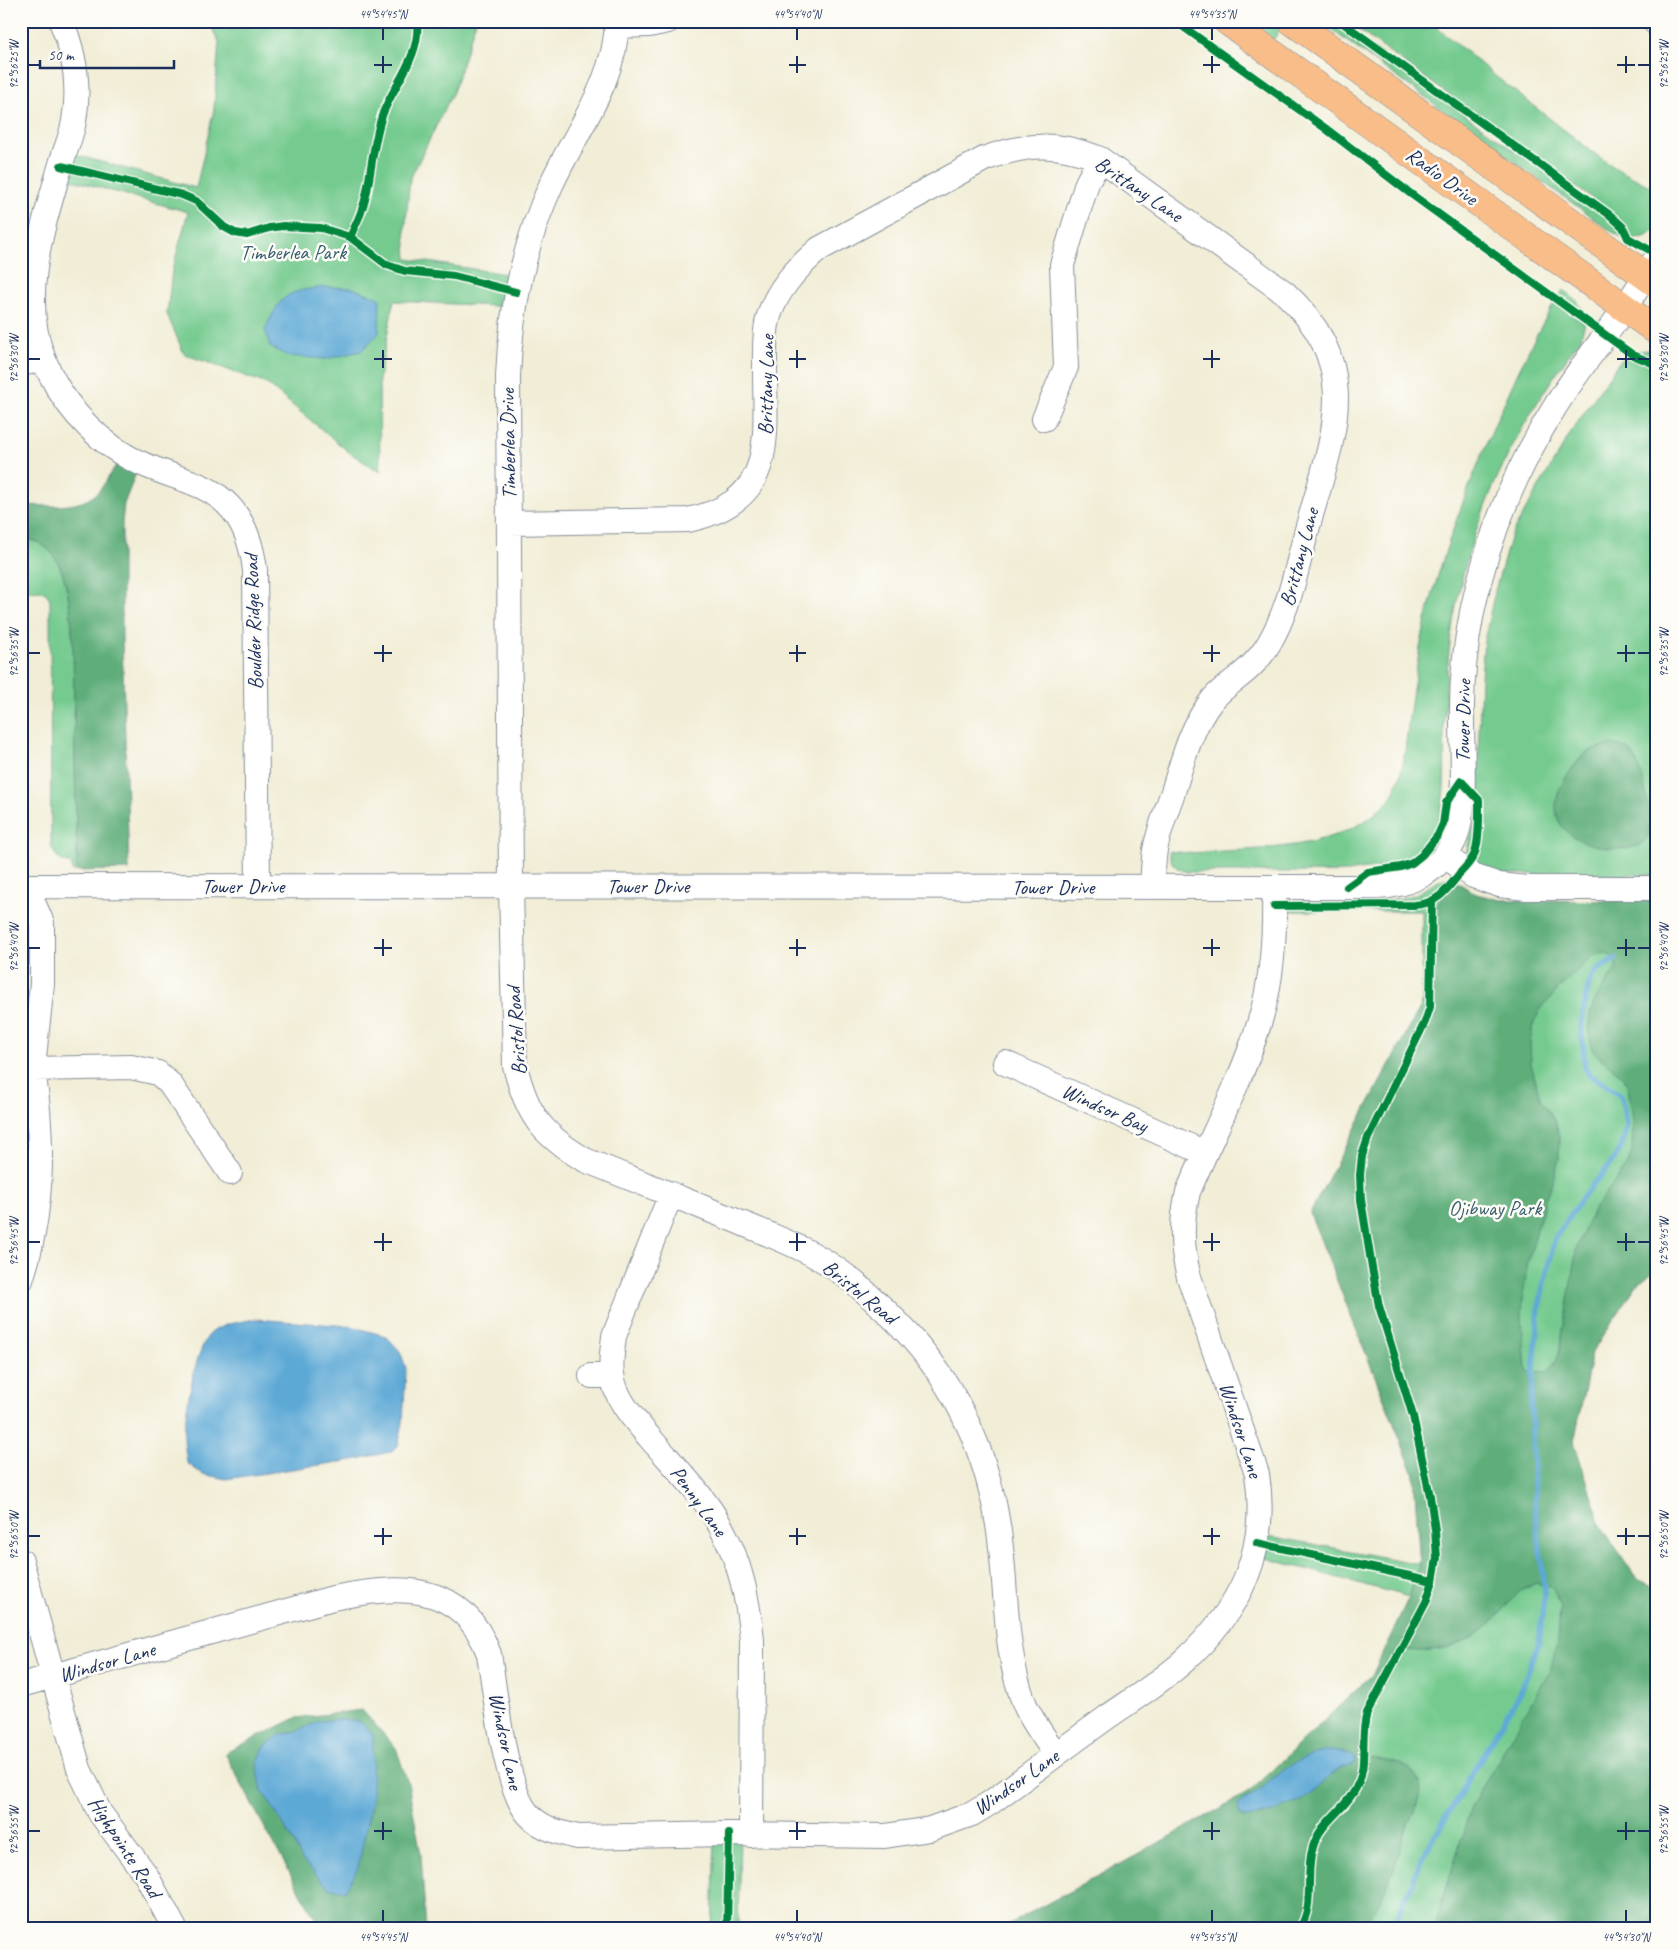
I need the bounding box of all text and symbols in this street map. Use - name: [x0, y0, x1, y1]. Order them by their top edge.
- text: 44°54'45"N: [359, 6, 408, 22]
- text: 44°54'40"N: [773, 6, 822, 22]
- text: 44°54'35"N: [1188, 6, 1237, 22]
- text: 92°56'25"W: [6, 38, 22, 89]
- scale bar: [40, 38, 174, 70]
- text: 92°56'25"W: [1656, 38, 1672, 89]
- text: 50 m: [48, 46, 75, 65]
- street label: Radio Drive: [1401, 141, 1484, 211]
- street label: Brittany Lane: [1090, 150, 1190, 229]
- park label: Timberlea Park: [240, 239, 347, 265]
- text: 92°56'30"W: [6, 332, 22, 383]
- street label: Brittany Lane: [752, 332, 780, 435]
- text: 92°56'30"W: [1656, 332, 1672, 383]
- street label: Timberlea Drive: [494, 387, 522, 500]
- street label: Brittany Lane: [1273, 503, 1325, 609]
- street label: Boulder Ridge Road: [238, 551, 268, 690]
- text: 92°56'35"W: [6, 626, 22, 677]
- text: 92°56'35"W: [1656, 626, 1672, 677]
- street label: Tower Drive: [1449, 677, 1477, 763]
- street label: Tower Drive: [202, 873, 287, 899]
- street label: Tower Drive: [607, 873, 692, 899]
- street label: Tower Drive: [1012, 874, 1097, 900]
- text: 92°56'40"W: [6, 921, 22, 972]
- text: 92°56'40"W: [1656, 921, 1672, 972]
- street label: Bristol Road: [500, 982, 532, 1076]
- street label: Windsor Bay: [1058, 1078, 1154, 1139]
- park label: Ojibway Park: [1449, 1195, 1543, 1221]
- text: 92°56'45"W: [6, 1215, 22, 1266]
- text: 92°56'45"W: [1656, 1215, 1672, 1266]
- street label: Bristol Road: [817, 1254, 906, 1332]
- street label: Windsor Lane: [1213, 1379, 1269, 1483]
- street label: Penny Lane: [665, 1461, 734, 1542]
- text: 92°56'50"W: [6, 1509, 22, 1560]
- text: 92°56'50"W: [1656, 1509, 1672, 1560]
- street label: Windsor Lane: [56, 1635, 160, 1688]
- street label: Windsor Lane: [483, 1690, 529, 1794]
- street label: Windsor Lane: [968, 1742, 1066, 1821]
- street label: Highpointe Road: [83, 1791, 169, 1905]
- text: 92°56'55"W: [6, 1804, 22, 1855]
- text: 92°56'55"W: [1656, 1804, 1672, 1855]
- text: 44°54'45"N: [359, 1929, 408, 1945]
- text: 44°54'40"N: [773, 1929, 822, 1945]
- text: 44°54'35"N: [1188, 1929, 1237, 1945]
- text: 44°54'30"N: [1602, 1929, 1651, 1945]

